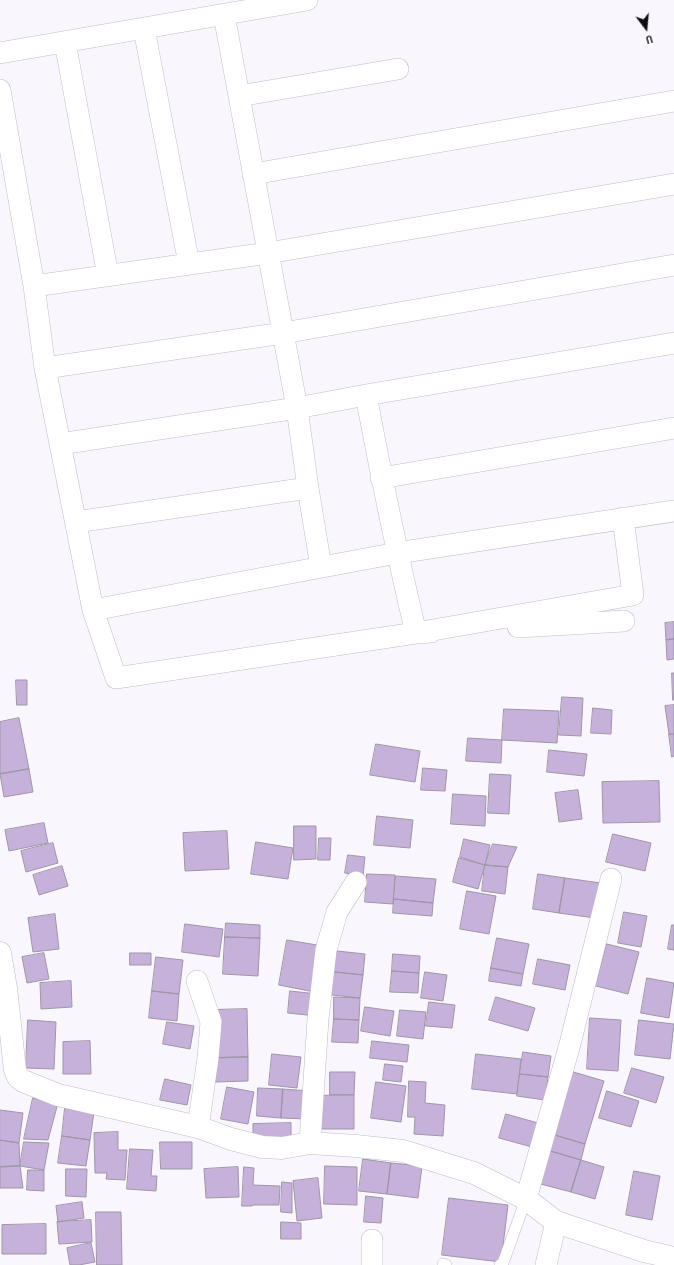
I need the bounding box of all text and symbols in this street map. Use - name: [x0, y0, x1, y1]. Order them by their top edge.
- north arrow: [626, 8, 666, 48]
- text: U: [644, 32, 654, 47]

